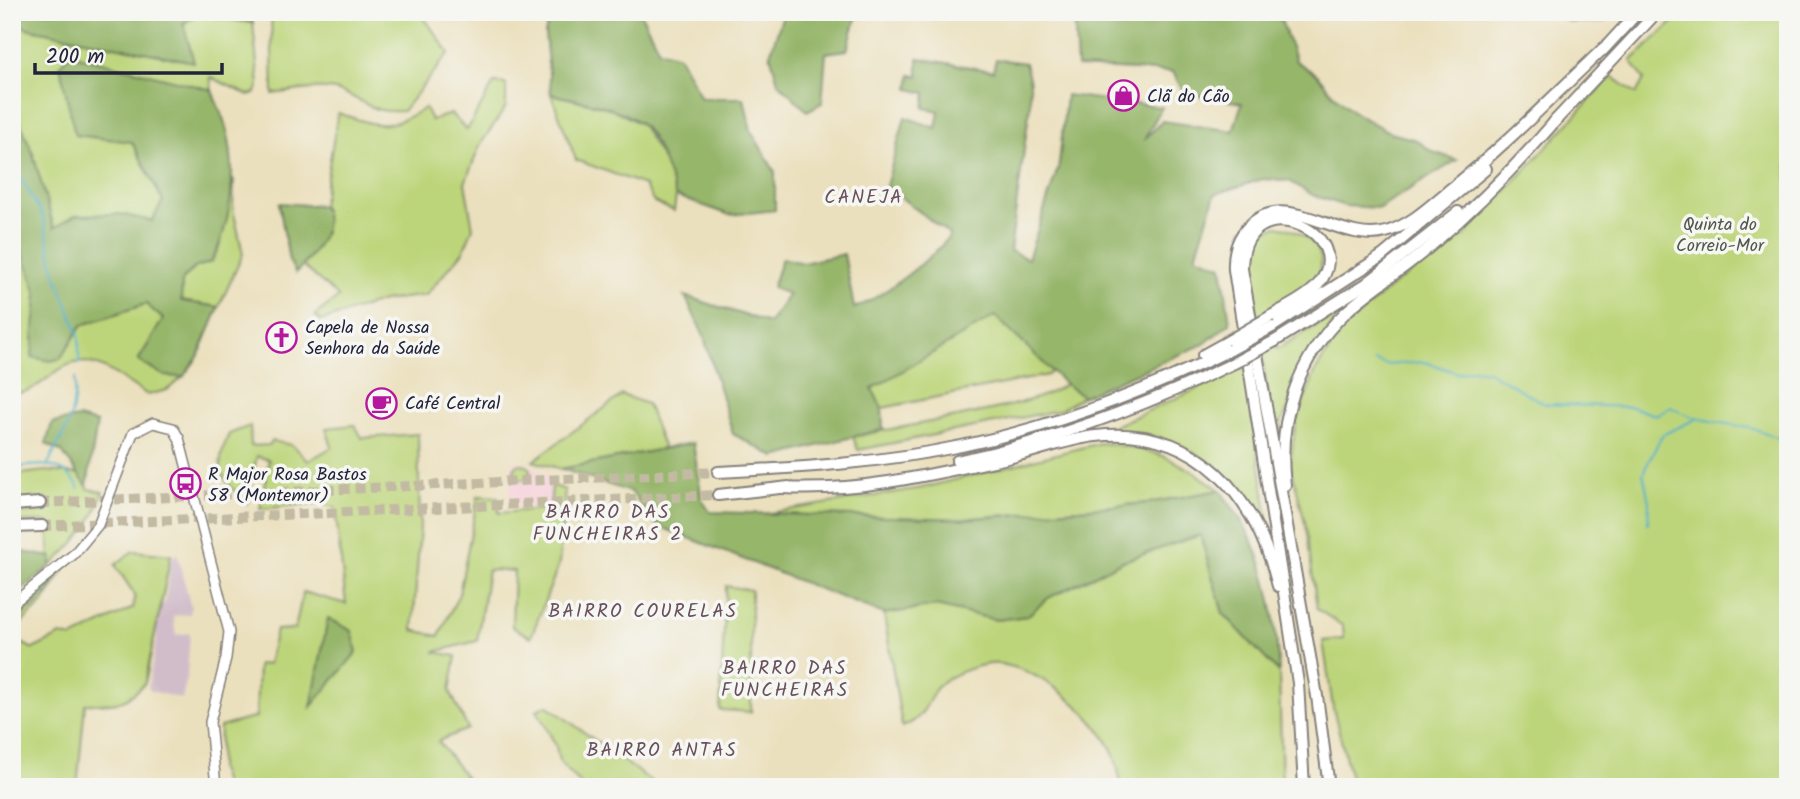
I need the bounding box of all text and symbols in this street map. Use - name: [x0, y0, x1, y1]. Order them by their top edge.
- scale bar: [35, 32, 222, 76]
- text: 200 m: [46, 41, 104, 74]
- shop icon: Clã do Cão: [1107, 79, 1141, 113]
- place label: Clã do Cão: [1147, 83, 1230, 112]
- district label: CANEJA: [824, 183, 904, 213]
- park label: Quinta do Correio-Mor: [1676, 211, 1765, 261]
- place label: Capela de Nossa Senhora da Saúde: [305, 314, 440, 364]
- church icon: Capela de Nossa Senhora da Saúde: [265, 320, 299, 354]
- cafe icon: Café Central: [365, 386, 399, 420]
- place label: Café Central: [405, 390, 501, 419]
- place label: R Major Rosa Bastos 58 (Montemor): [208, 461, 367, 511]
- bus stop icon: R Major Rosa Bastos 58 (Montemor): [168, 467, 202, 501]
- district label: BAIRRO DAS FUNCHEIRAS 2: [533, 498, 683, 550]
- district label: BAIRRO COURELAS: [548, 597, 738, 627]
- district label: BAIRRO DAS FUNCHEIRAS: [721, 654, 849, 706]
- district label: BAIRRO ANTAS: [586, 736, 738, 766]

